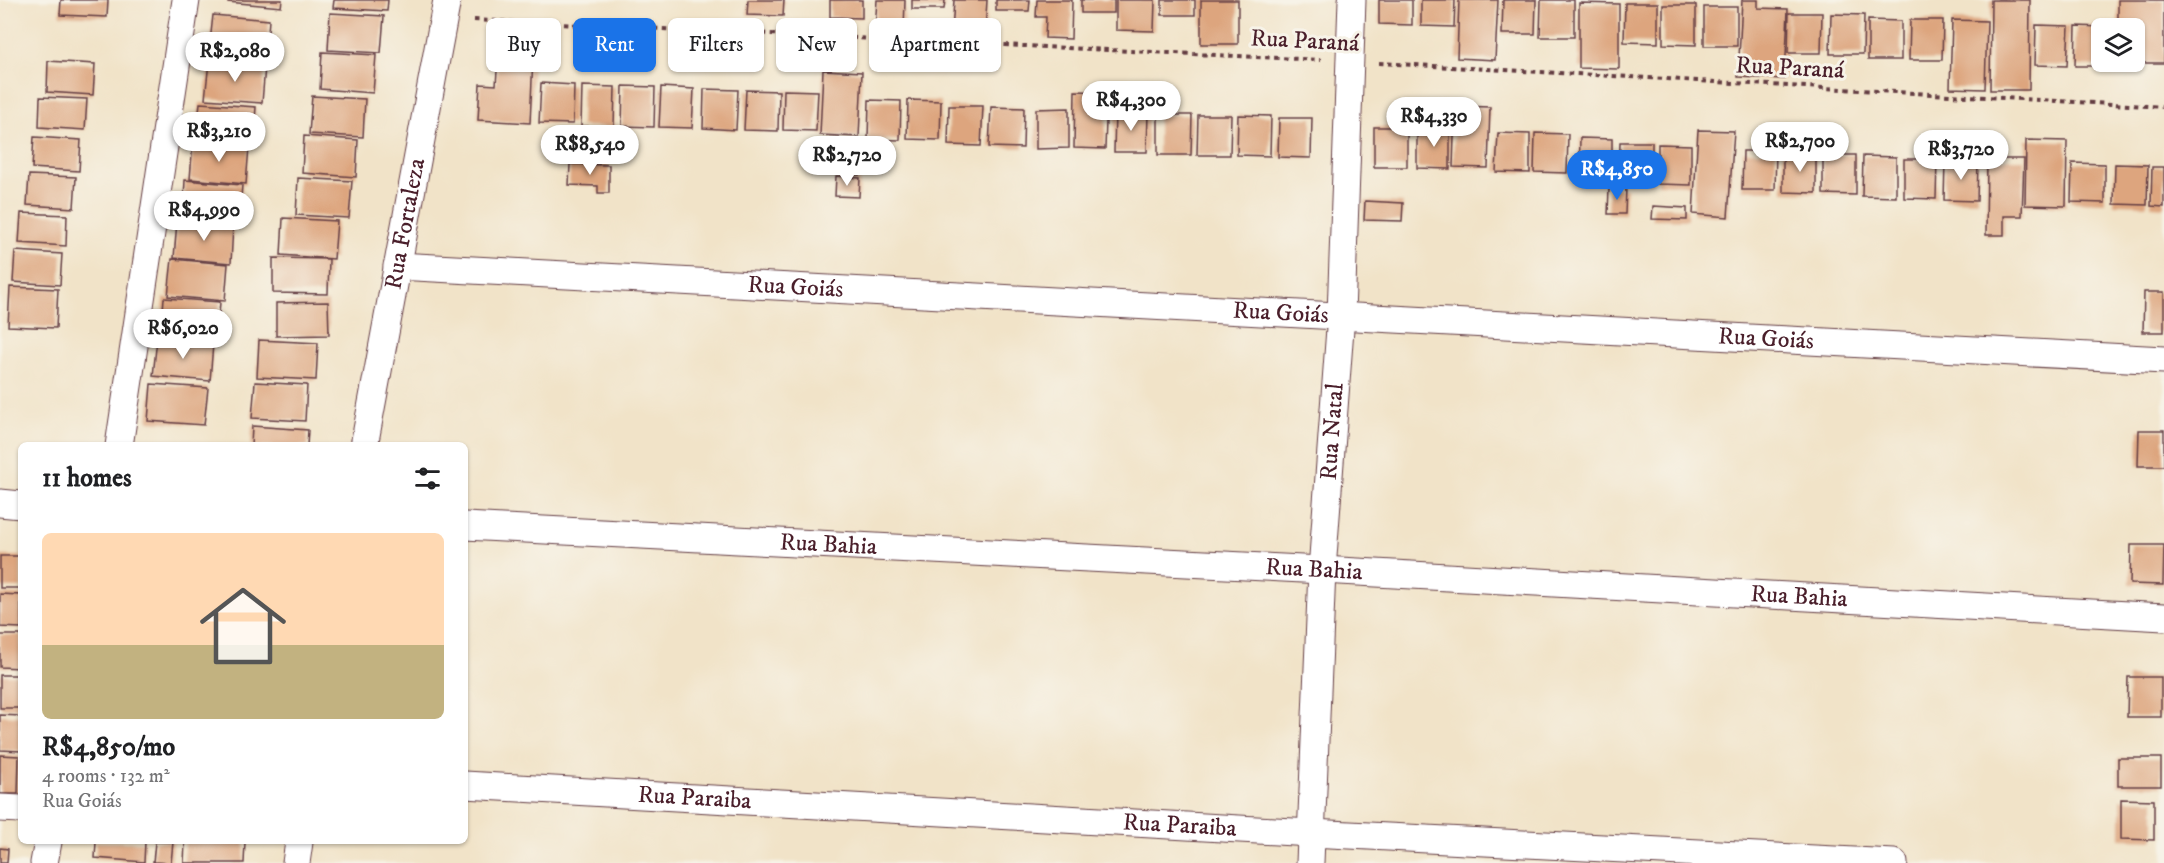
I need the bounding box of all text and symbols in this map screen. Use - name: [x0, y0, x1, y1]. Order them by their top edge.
- chip: Buy: [486, 18, 561, 72]
- chip: Rent: [573, 18, 656, 72]
- chip: Filters: [668, 18, 764, 72]
- chip: New: [776, 18, 857, 72]
- chip: Apartment: [869, 18, 1001, 72]
- map controls: [2091, 18, 2145, 72]
- button: layers: [2091, 18, 2145, 72]
- street label: Rua Paraná: [1250, 23, 1361, 59]
- pin: R$2,080: [180, 32, 290, 83]
- text: R$2,080: [199, 39, 271, 64]
- street label: Rua Paraná: [1735, 50, 1846, 86]
- pin: R$4,300: [1076, 81, 1186, 132]
- text: R$4,300: [1096, 88, 1166, 113]
- pin: R$4,330: [1379, 97, 1489, 148]
- text: R$4,330: [1400, 104, 1468, 129]
- pin: R$3,210: [164, 112, 274, 163]
- text: R$3,210: [187, 119, 251, 144]
- pin: R$2,700: [1745, 122, 1855, 173]
- pin: R$8,540: [535, 125, 645, 176]
- text: R$2,700: [1765, 129, 1835, 154]
- pin: R$3,720: [1906, 130, 2016, 181]
- text: R$8,540: [555, 132, 625, 157]
- pin: R$2,720: [792, 136, 902, 187]
- text: R$3,720: [1928, 137, 1994, 162]
- text: R$2,720: [812, 143, 882, 168]
- pin: R$4,850: [1562, 150, 1672, 201]
- street label: Rua Fortaleza: [378, 155, 432, 292]
- text: R$4,850: [1581, 157, 1653, 182]
- pin: R$4,990: [149, 191, 259, 242]
- text: R$4,990: [168, 198, 240, 223]
- street label: Rua Goiás: [747, 270, 844, 305]
- street label: Rua Goiás: [1232, 295, 1329, 331]
- pin: R$6,020: [128, 309, 238, 360]
- text: R$6,020: [147, 316, 219, 341]
- street label: Rua Goiás: [1717, 321, 1815, 356]
- street label: Rua Natal: [1314, 381, 1351, 481]
- text: 11 homes: [42, 462, 132, 495]
- icon: filters: [411, 462, 444, 495]
- street label: Rua Bahia: [779, 527, 879, 562]
- street label: Rua Bahia: [1265, 552, 1364, 587]
- icon: home: [189, 572, 297, 680]
- street label: Rua Bahia: [1750, 579, 1849, 614]
- text: R$4,850/mo: [42, 731, 175, 764]
- text: 4 rooms · 132 m²: [42, 764, 170, 789]
- street label: Rua Paraiba: [637, 780, 753, 816]
- text: Rua Goiás: [42, 789, 122, 814]
- street label: Rua Paraiba: [1122, 807, 1238, 844]

